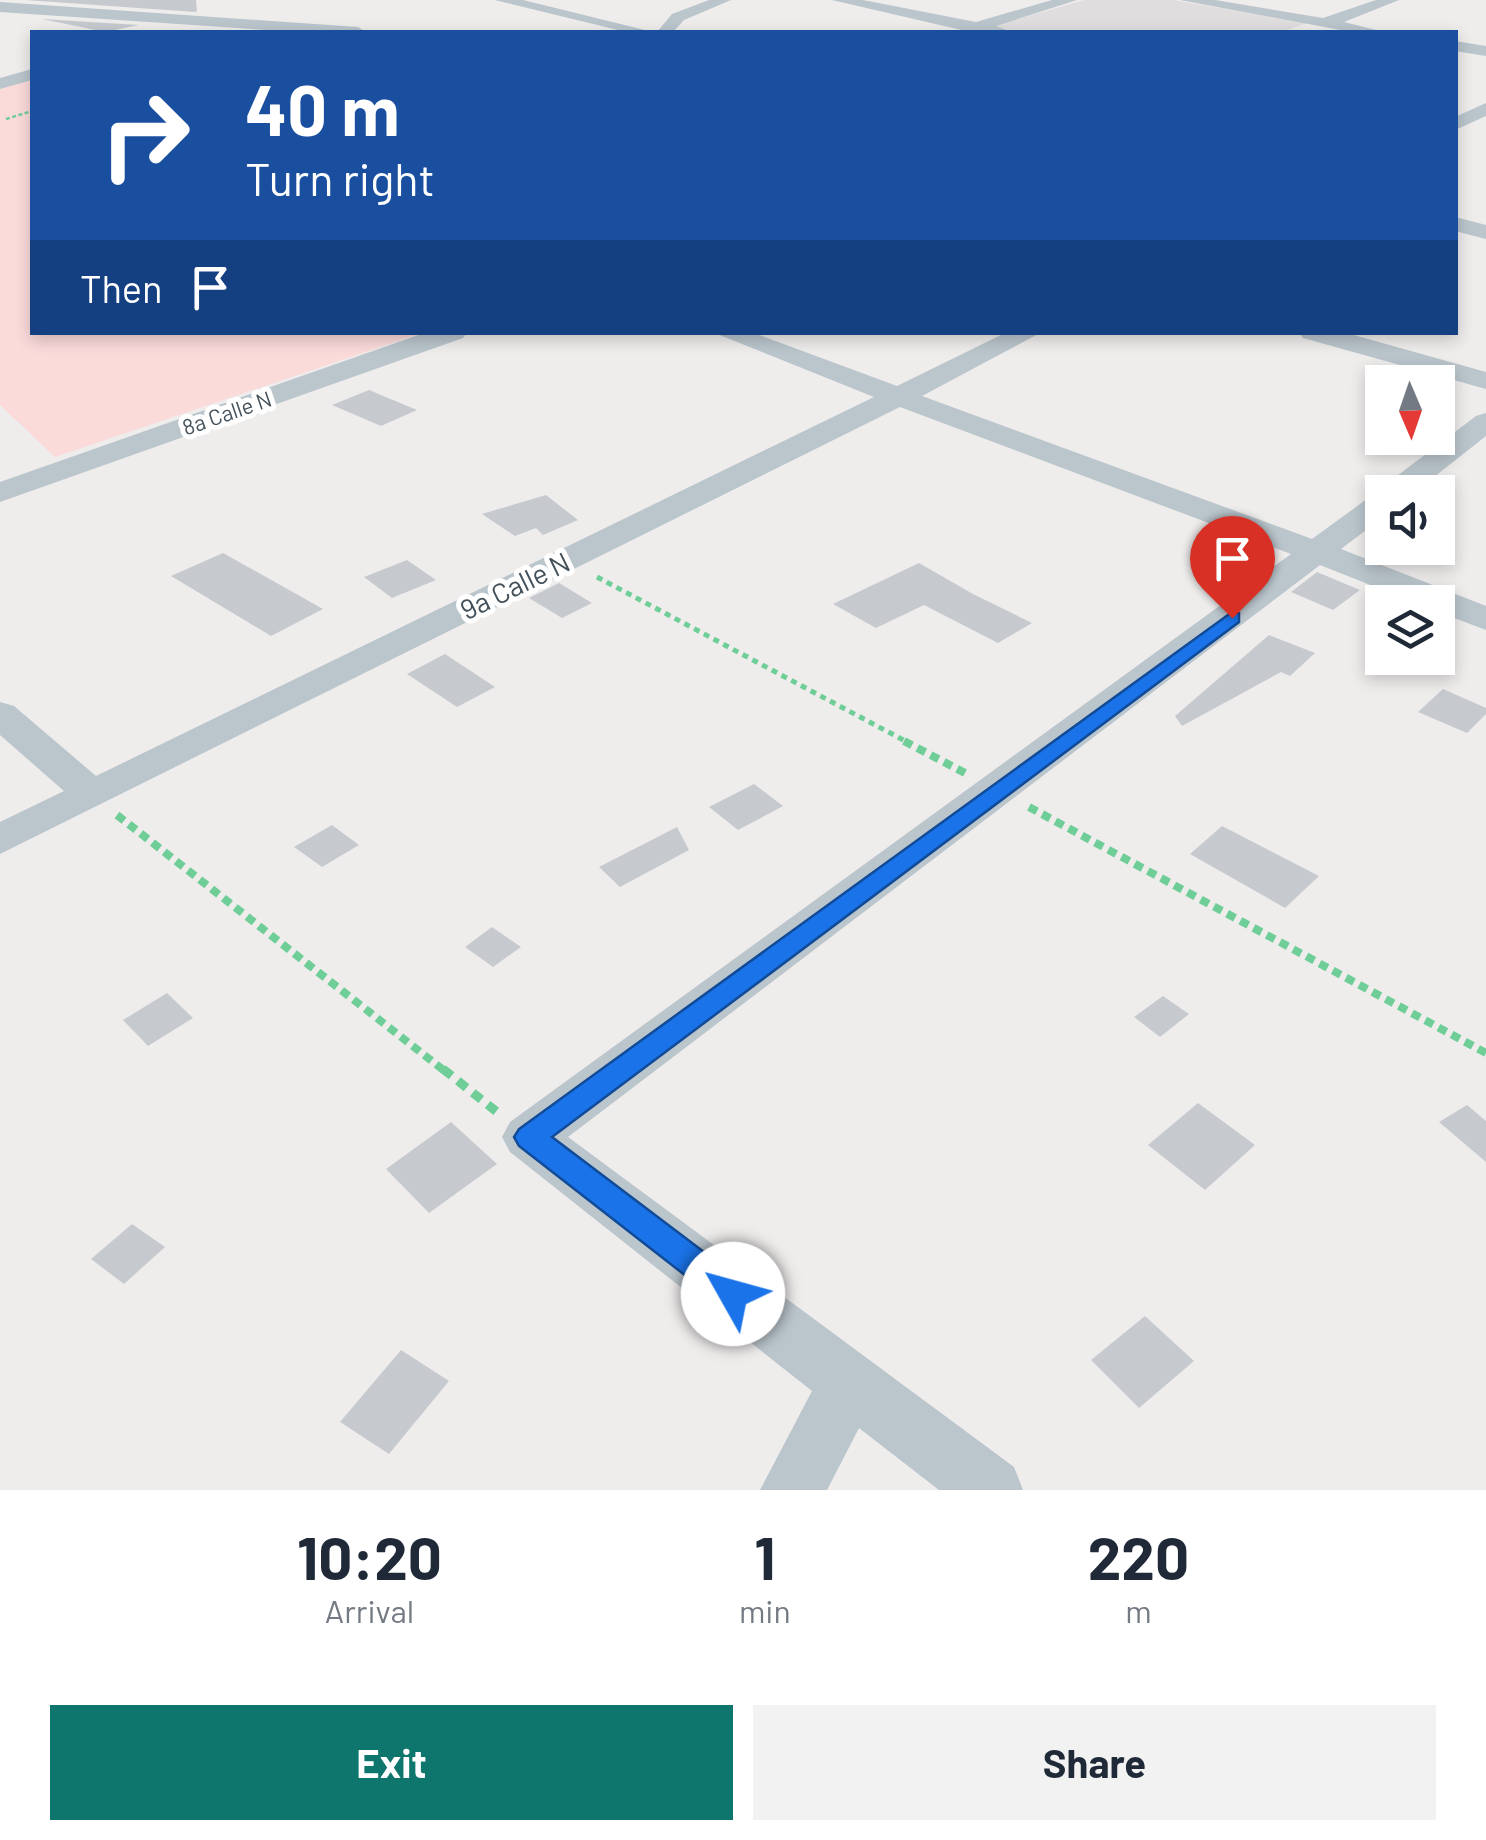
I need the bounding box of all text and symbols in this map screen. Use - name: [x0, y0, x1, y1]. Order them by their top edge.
- text: 40 m: [245, 66, 400, 150]
- icon: right: [80, 70, 210, 200]
- text: Turn right: [245, 151, 435, 205]
- icon: arrive: [183, 260, 238, 315]
- text: Then: [80, 265, 163, 311]
- north arrow: [1365, 365, 1455, 455]
- map controls: [1365, 365, 1455, 675]
- street label: 8a Calle N: [179, 385, 275, 439]
- button: sound: [1365, 475, 1455, 565]
- pin: [1190, 516, 1275, 619]
- icon: arrive: [1205, 531, 1260, 586]
- street label: 9a Calle N: [454, 544, 575, 626]
- button: layers: [1365, 585, 1455, 675]
- position arrow: [681, 1242, 785, 1346]
- text: 10:20: [297, 1520, 442, 1592]
- text: 1: [754, 1520, 775, 1592]
- text: 220: [1088, 1520, 1189, 1592]
- text: Arrival: [325, 1591, 414, 1629]
- text: min: [739, 1591, 791, 1629]
- text: m: [1125, 1591, 1152, 1629]
- button: Exit: [50, 1705, 733, 1820]
- button: Share: [753, 1705, 1436, 1820]

